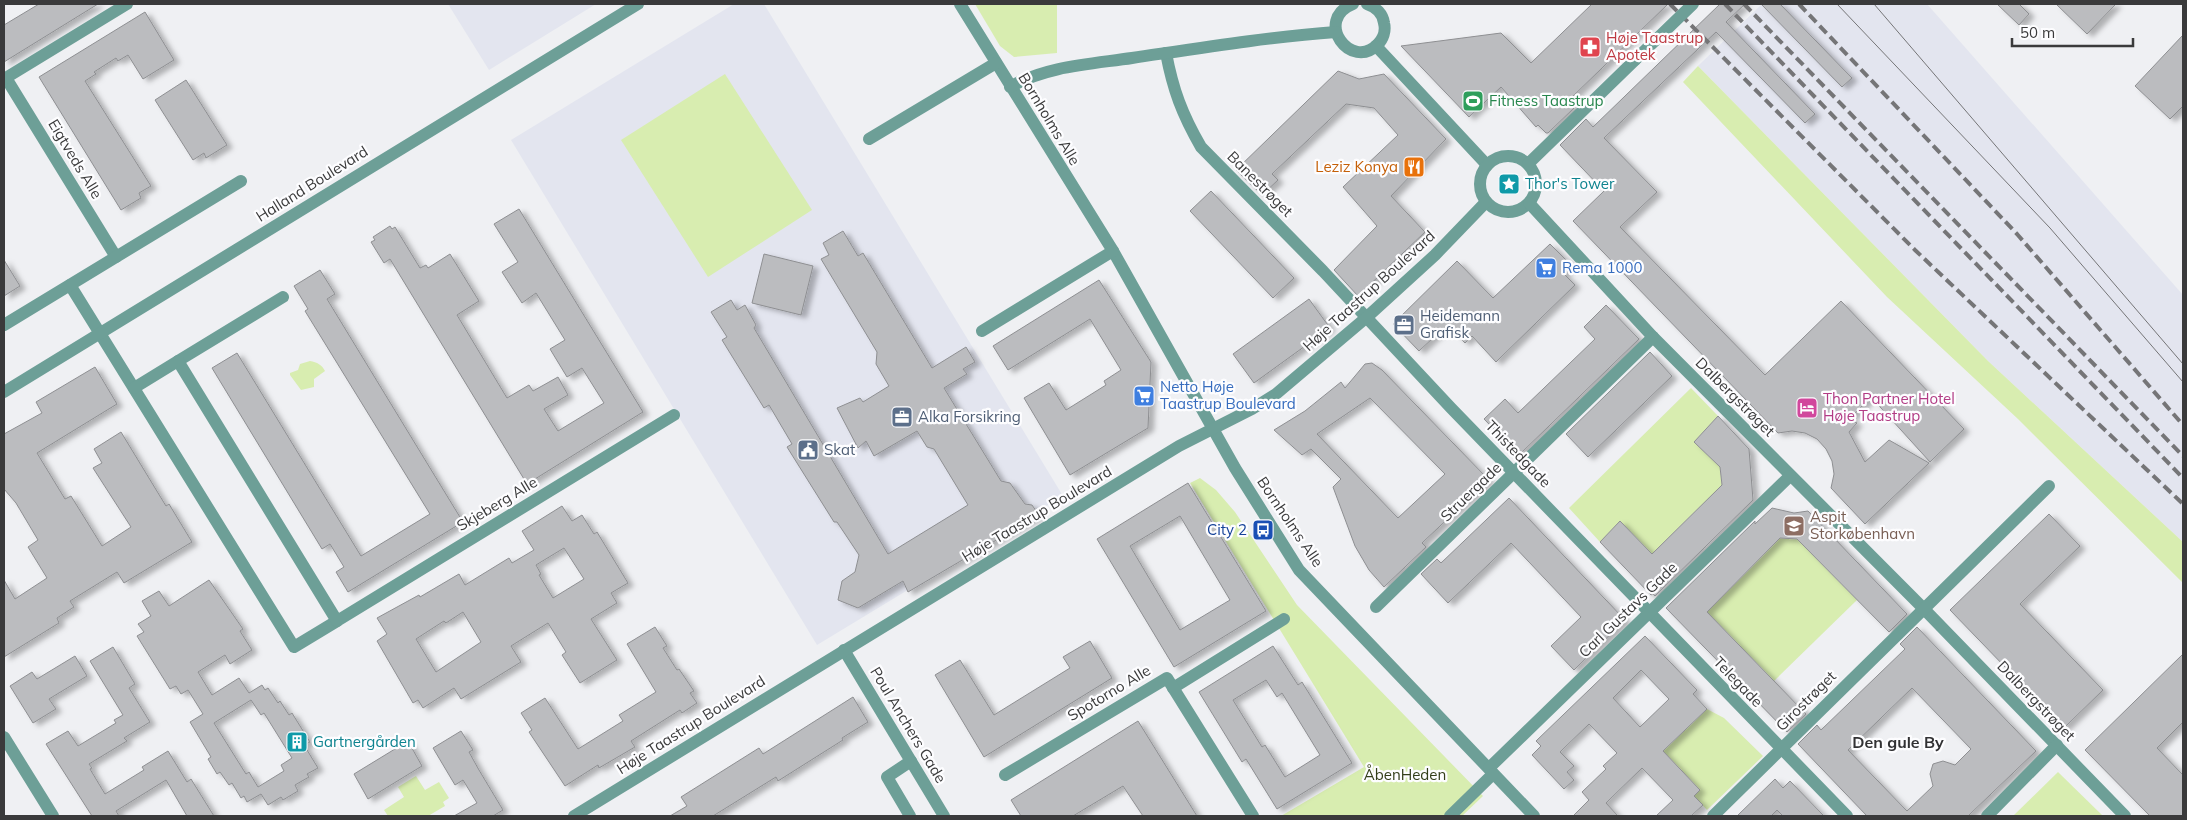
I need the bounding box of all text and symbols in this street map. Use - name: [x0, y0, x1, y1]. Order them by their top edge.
- scale bar: [2012, 15, 2133, 47]
- text: 50 m: [2020, 23, 2055, 42]
- place label: Høje Taastrup Apotek: [1606, 28, 1703, 64]
- pharmacy icon: Høje Taastrup Apotek: [1578, 35, 1602, 59]
- street label: Bornholms Alle: [1014, 69, 1085, 169]
- sports icon: Fitness Taastrup: [1461, 89, 1485, 113]
- place label: Fitness Taastrup: [1489, 91, 1604, 110]
- street label: Eigtveds Alle: [44, 115, 107, 202]
- street label: Halland Boulevard: [252, 141, 371, 226]
- street label: Banestrøget: [1224, 147, 1297, 220]
- restaurant icon: Leziz Konya: [1402, 155, 1426, 179]
- place label: Leziz Konya: [1315, 157, 1398, 176]
- place icon: Thor's Tower: [1497, 172, 1521, 196]
- place label: Thor's Tower: [1525, 174, 1615, 193]
- street label: Høje Taastrup Boulevard: [1299, 226, 1439, 355]
- supermarket icon: Rema 1000: [1534, 256, 1558, 280]
- place label: Rema 1000: [1562, 258, 1642, 277]
- place label: Heidemann Grafisk: [1420, 306, 1500, 342]
- office icon: Heidemann Grafisk: [1392, 313, 1416, 337]
- street label: Dalbergstrøget: [1692, 353, 1779, 440]
- place label: Netto Høje Taastrup Boulevard: [1160, 377, 1296, 413]
- supermarket icon: Netto Høje Taastrup Boulevard: [1132, 384, 1156, 408]
- place label: Thon Partner Hotel Høje Taastrup: [1823, 389, 1955, 425]
- hotel icon: Thon Partner Hotel Høje Taastrup: [1795, 396, 1819, 420]
- office icon: Alka Forsikring: [890, 405, 914, 429]
- place label: Alka Forsikring: [918, 407, 1021, 426]
- street label: Thistedgade: [1482, 416, 1555, 491]
- public building icon: Skat: [796, 438, 820, 462]
- place label: Skat: [824, 440, 855, 459]
- street label: Struergade: [1436, 458, 1505, 525]
- street label: Høje Taastrup Boulevard: [958, 461, 1115, 566]
- street label: Skjeberg Alle: [453, 472, 540, 535]
- street label: Bornholms Alle: [1253, 473, 1328, 570]
- place label: Aspit Storkøbenhavn: [1810, 507, 1915, 543]
- school or university icon: Aspit Storkøbenhavn: [1782, 514, 1806, 538]
- bus stop icon: City 2: [1251, 518, 1275, 542]
- place label: City 2: [1207, 520, 1247, 539]
- street label: Carl Gustavs Gade: [1575, 558, 1681, 661]
- street label: Telegade: [1710, 652, 1767, 711]
- street label: Dalbergstrøget: [1993, 657, 2079, 745]
- street label: Spotorno Alle: [1064, 660, 1154, 725]
- street label: Poul Anchers Gade: [866, 663, 951, 786]
- street label: Girostrøget: [1772, 667, 1840, 735]
- street label: Høje Taastrup Boulevard: [613, 671, 768, 778]
- building icon: Gartnergården: [285, 730, 309, 754]
- place label: Gartnergården: [313, 732, 416, 751]
- district label: Den gule By: [1852, 732, 1944, 752]
- park label: ÅbenHeden: [1364, 764, 1446, 784]

